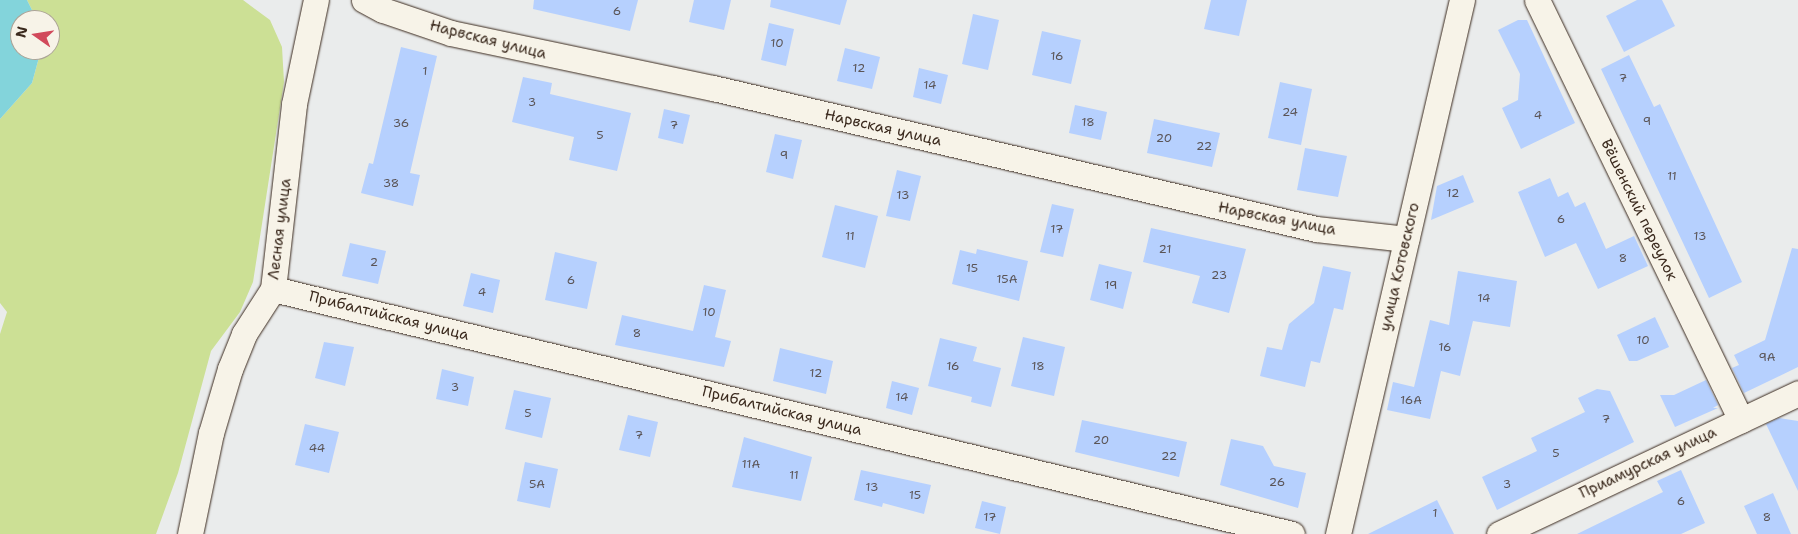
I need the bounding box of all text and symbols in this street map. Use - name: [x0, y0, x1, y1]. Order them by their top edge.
- house number: 6: [613, 5, 621, 19]
- north arrow: [10, 10, 60, 60]
- street label: Нарвская улица: [428, 17, 548, 63]
- text: N: [11, 24, 31, 39]
- house number: 10: [770, 37, 784, 51]
- house number: 16: [1050, 50, 1064, 64]
- house number: 12: [853, 62, 865, 76]
- house number: 1: [422, 65, 428, 79]
- house number: 7: [1619, 72, 1627, 86]
- house number: 14: [924, 79, 936, 93]
- house number: 3: [528, 96, 536, 110]
- street label: Нарвская улица: [823, 106, 943, 150]
- house number: 24: [1282, 106, 1298, 120]
- house number: 4: [1534, 109, 1542, 123]
- house number: 9: [1643, 115, 1651, 129]
- house number: 18: [1081, 116, 1095, 130]
- house number: 36: [393, 117, 409, 131]
- house number: 7: [670, 119, 678, 133]
- house number: 5: [596, 129, 604, 143]
- house number: 20: [1156, 132, 1172, 146]
- street label: Вёшенский переулок: [1597, 136, 1681, 284]
- house number: 22: [1196, 140, 1212, 154]
- house number: 9: [780, 149, 788, 163]
- house number: 11: [1667, 170, 1677, 184]
- street label: Лесная улица: [265, 177, 295, 281]
- house number: 38: [383, 177, 399, 191]
- house number: 12: [1447, 187, 1459, 201]
- house number: 13: [897, 189, 909, 203]
- street label: Нарвская улица: [1217, 199, 1337, 239]
- street label: улица Котовского: [1376, 201, 1424, 333]
- house number: 6: [1557, 213, 1565, 227]
- house number: 17: [1051, 223, 1063, 237]
- house number: 11: [845, 230, 855, 244]
- house number: 13: [1694, 230, 1706, 244]
- house number: 21: [1159, 243, 1171, 257]
- house number: 8: [1619, 252, 1627, 266]
- house number: 2: [370, 256, 378, 270]
- house number: 15: [966, 262, 978, 276]
- house number: 23: [1211, 269, 1227, 283]
- house number: 15А: [997, 273, 1017, 287]
- house number: 6: [567, 274, 575, 288]
- house number: 19: [1105, 279, 1117, 293]
- house number: 4: [478, 286, 486, 300]
- street label: Прибалтийская улица: [307, 287, 471, 345]
- house number: 14: [1478, 292, 1490, 306]
- house number: 10: [702, 306, 716, 320]
- house number: 8: [633, 327, 641, 341]
- house number: 10: [1636, 334, 1650, 348]
- house number: 16: [1438, 341, 1452, 355]
- house number: 9А: [1758, 351, 1776, 365]
- house number: 16: [946, 360, 960, 374]
- house number: 18: [1031, 360, 1045, 374]
- house number: 12: [810, 367, 822, 381]
- house number: 3: [451, 381, 459, 395]
- street label: Прибалтийская улица: [700, 382, 864, 440]
- house number: 14: [896, 391, 908, 405]
- house number: 16А: [1400, 394, 1422, 408]
- house number: 5: [524, 407, 532, 421]
- house number: 7: [1602, 413, 1610, 427]
- street label: Приамурская улица: [1577, 423, 1719, 503]
- house number: 7: [635, 429, 643, 443]
- house number: 20: [1093, 434, 1109, 448]
- house number: 44: [309, 442, 325, 456]
- house number: 5: [1552, 447, 1560, 461]
- house number: 22: [1161, 450, 1177, 464]
- house number: 11А: [742, 458, 760, 472]
- house number: 11: [789, 469, 799, 483]
- house number: 26: [1269, 476, 1285, 490]
- house number: 5А: [529, 478, 545, 492]
- house number: 3: [1503, 478, 1511, 492]
- house number: 13: [866, 481, 878, 495]
- house number: 15: [909, 489, 921, 503]
- house number: 6: [1677, 495, 1685, 509]
- house number: 1: [1432, 507, 1438, 521]
- house number: 17: [984, 511, 996, 525]
- house number: 8: [1763, 511, 1771, 525]

